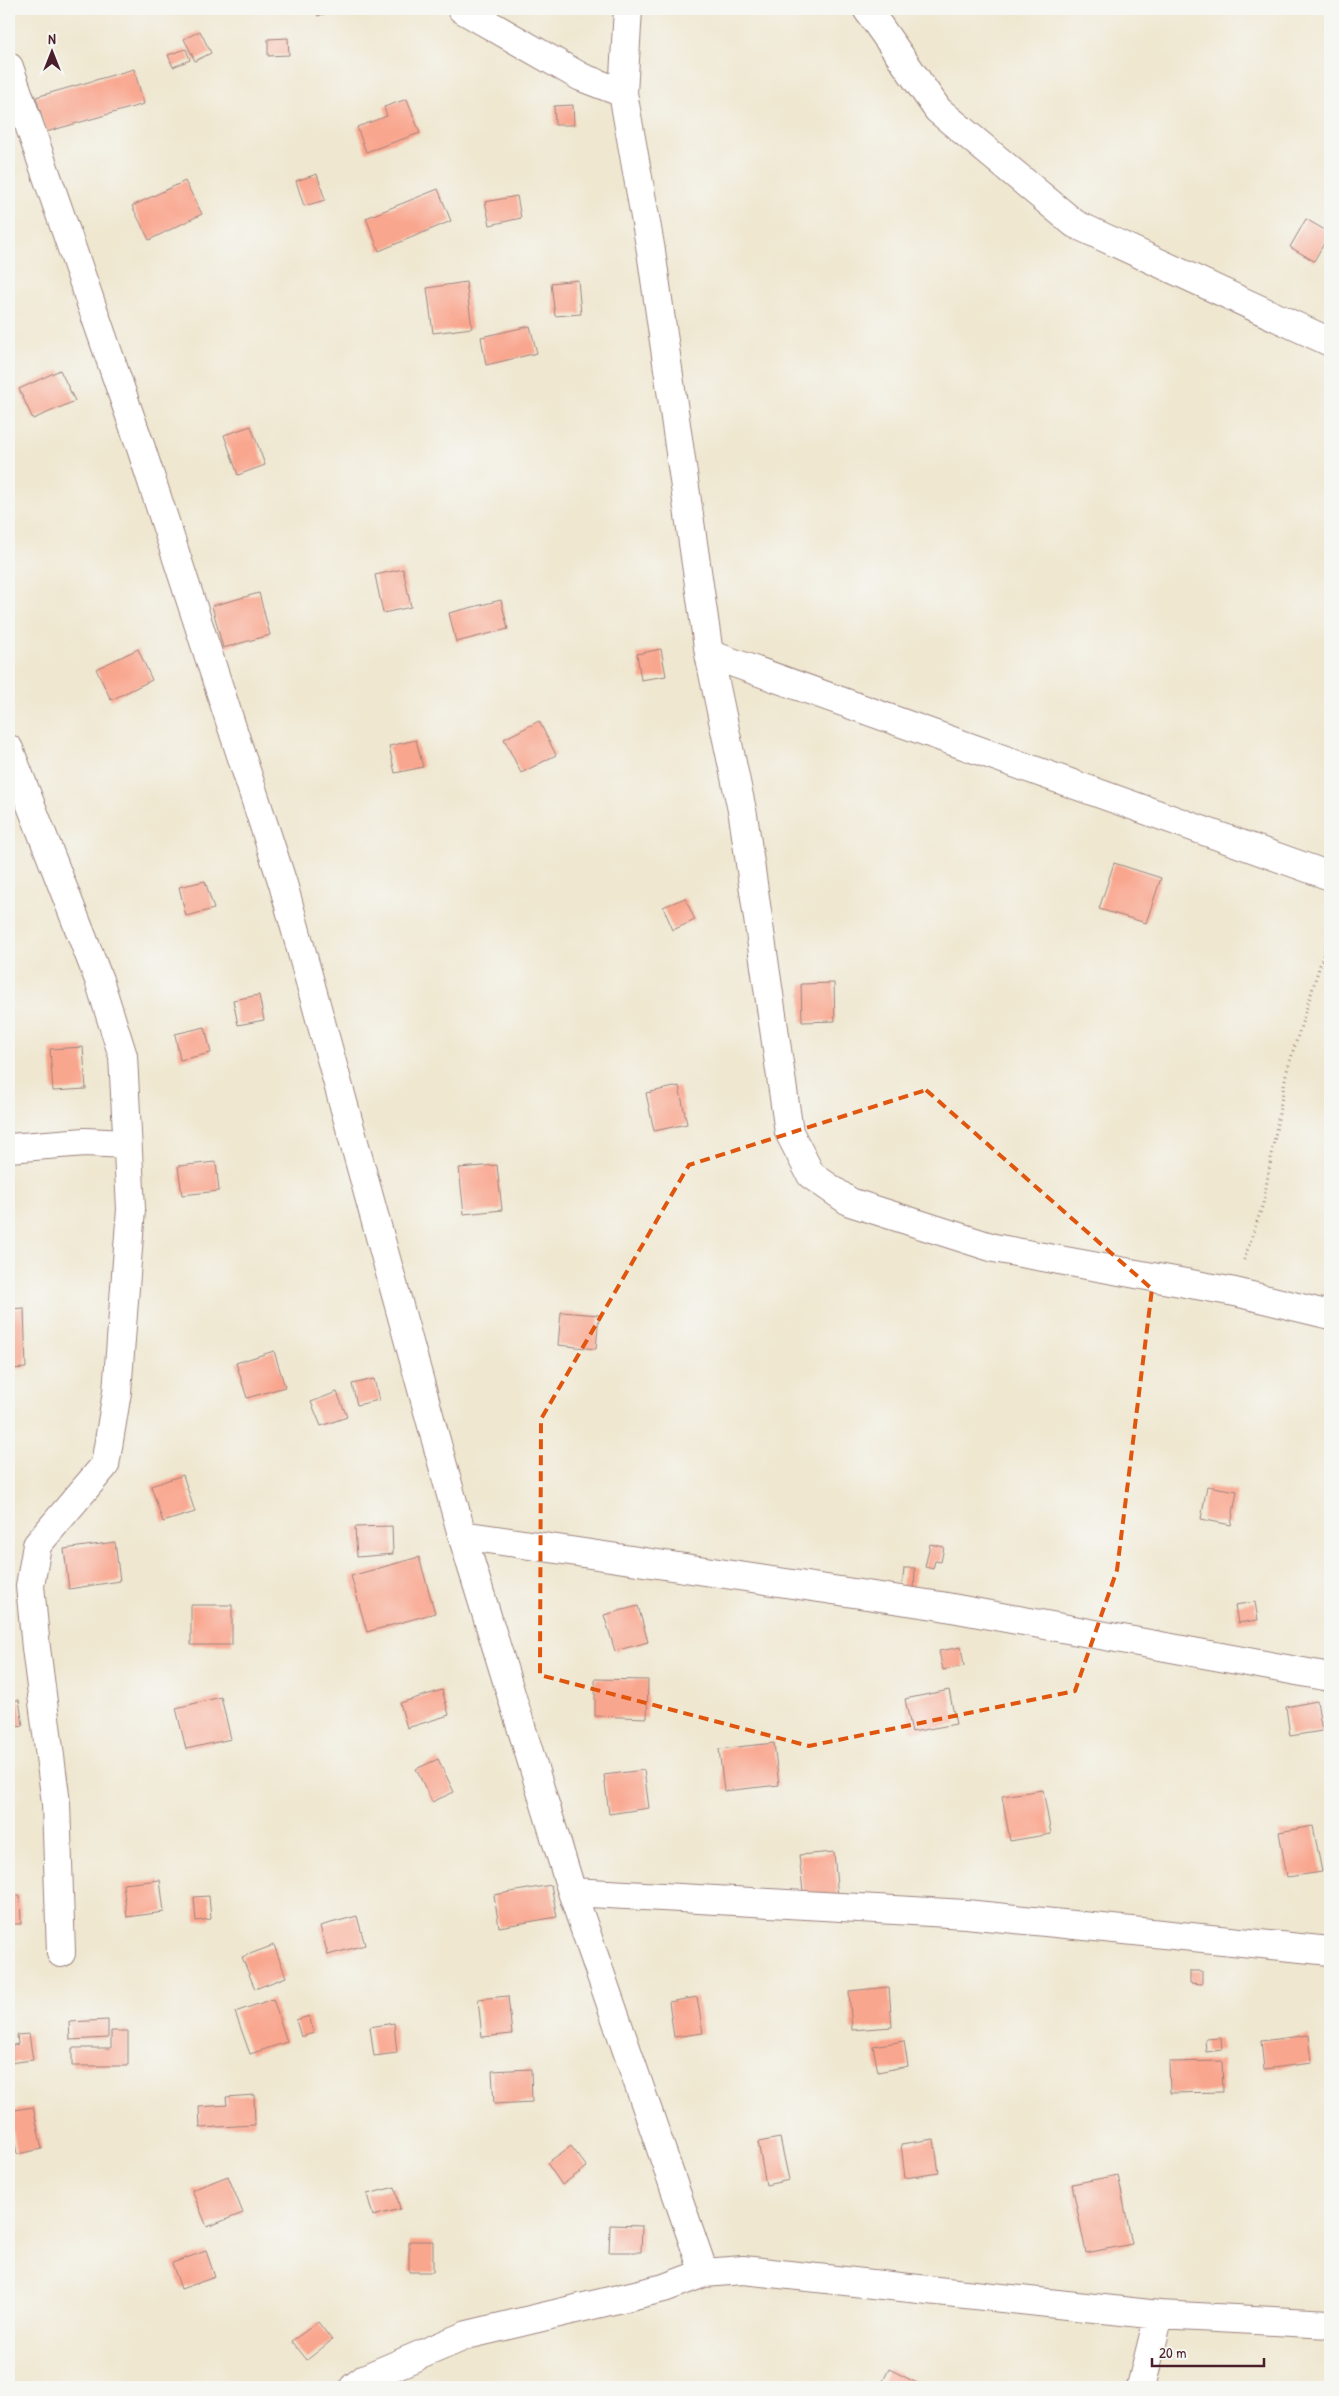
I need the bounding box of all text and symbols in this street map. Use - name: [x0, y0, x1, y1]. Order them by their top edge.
- north arrow: [28, 28, 78, 78]
- text: N: [48, 29, 56, 48]
- scale bar: [1152, 2336, 1264, 2368]
- text: 20 m: [1159, 2342, 1186, 2363]

